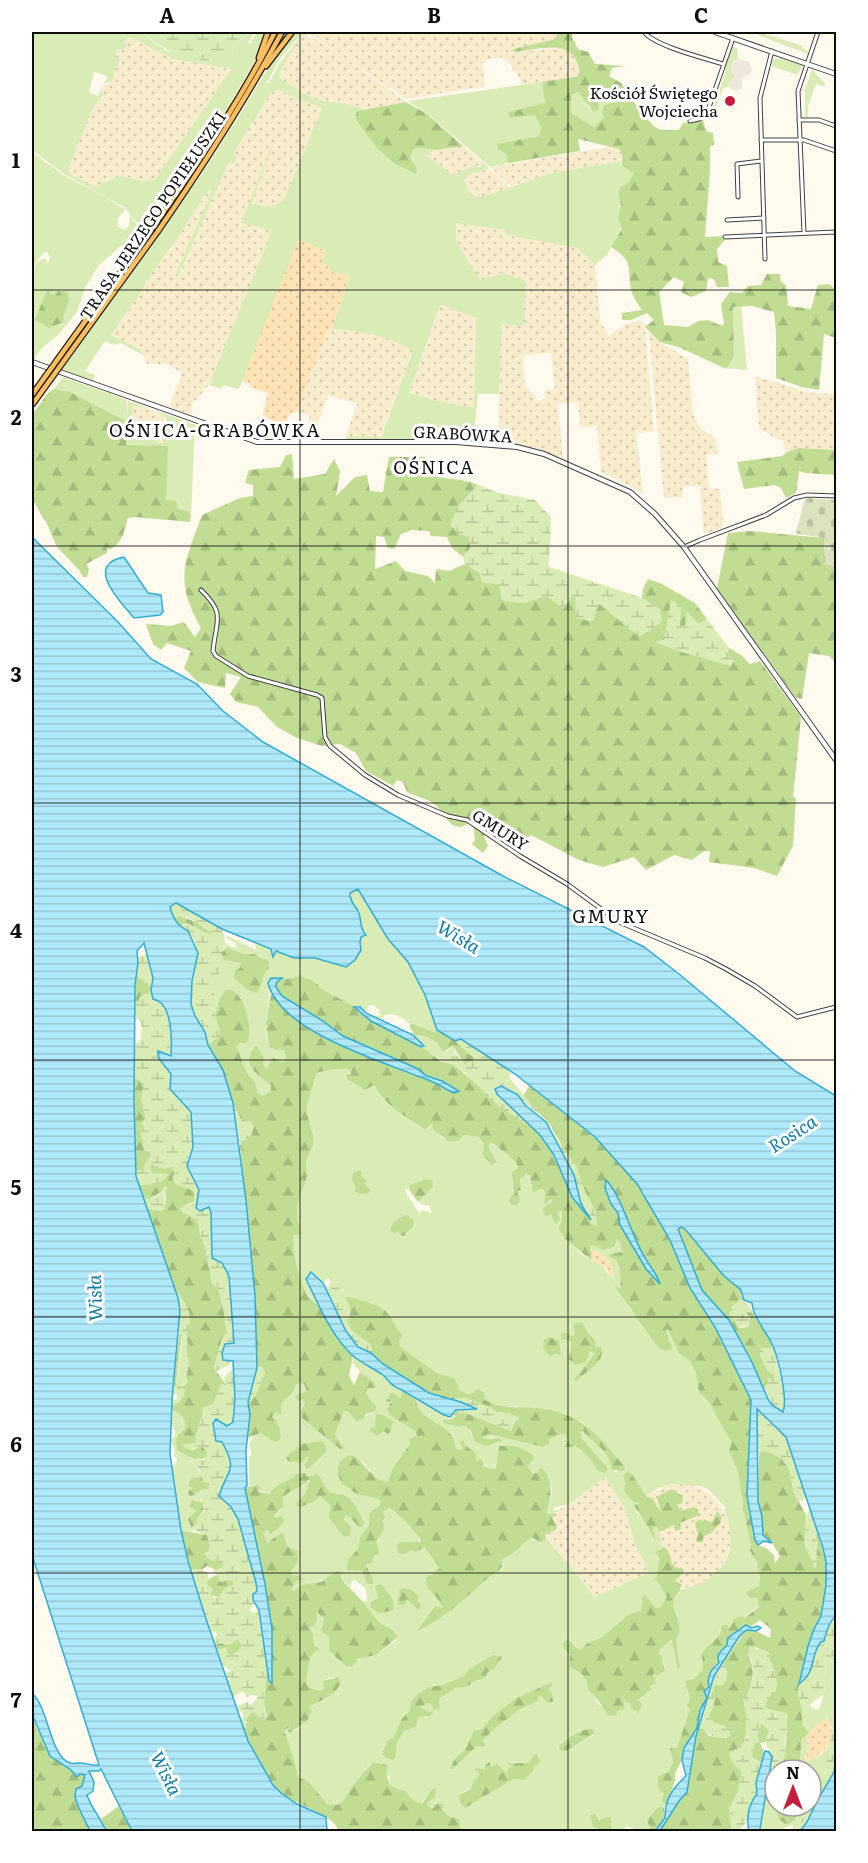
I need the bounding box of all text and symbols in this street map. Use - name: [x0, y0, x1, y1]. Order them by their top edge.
- text: A: [159, 0, 175, 29]
- text: B: [427, 0, 441, 29]
- text: C: [694, 0, 708, 29]
- place label: Kościół Świętego Wojciecha: [590, 80, 718, 122]
- marker: Kościół Świętego Wojciecha: [723, 94, 737, 108]
- street label: TRASA JERZEGO POPIEŁUSZKI: [73, 106, 231, 324]
- text: 1: [12, 144, 20, 174]
- text: 2: [11, 401, 22, 431]
- district label: OŚNICA-GRABÓWKA: [109, 416, 321, 443]
- street label: GRABÓWKA: [413, 418, 513, 448]
- district label: OŚNICA: [393, 453, 475, 480]
- text: 3: [10, 658, 22, 688]
- street label: GMURY: [468, 802, 534, 856]
- district label: GMURY: [572, 902, 650, 929]
- water label: Wisła: [432, 912, 487, 960]
- text: 4: [10, 914, 22, 944]
- water label: Rosica: [762, 1107, 822, 1159]
- text: 5: [11, 1171, 22, 1201]
- water label: Wisła: [80, 1274, 108, 1322]
- text: 6: [10, 1428, 22, 1458]
- text: 7: [11, 1684, 22, 1714]
- water label: Wisła: [145, 1746, 190, 1800]
- north arrow: [763, 1758, 823, 1818]
- text: N: [786, 1760, 800, 1784]

